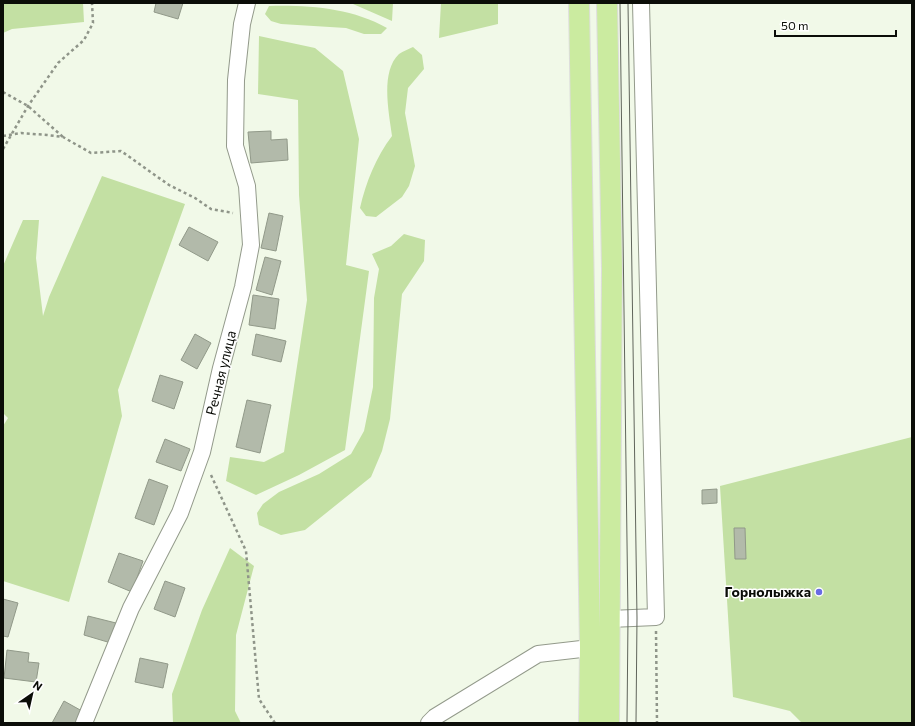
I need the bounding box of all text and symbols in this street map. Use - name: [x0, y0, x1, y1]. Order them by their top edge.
- scale bar: [775, 12, 896, 38]
- text: 50 m: [781, 18, 809, 32]
- street label: Речная улица: [202, 329, 239, 417]
- place label: Горнолыжка: [725, 583, 811, 600]
- marker: Горнолыжка: [814, 587, 824, 597]
- north arrow: [12, 674, 52, 714]
- text: N: [31, 678, 45, 693]

